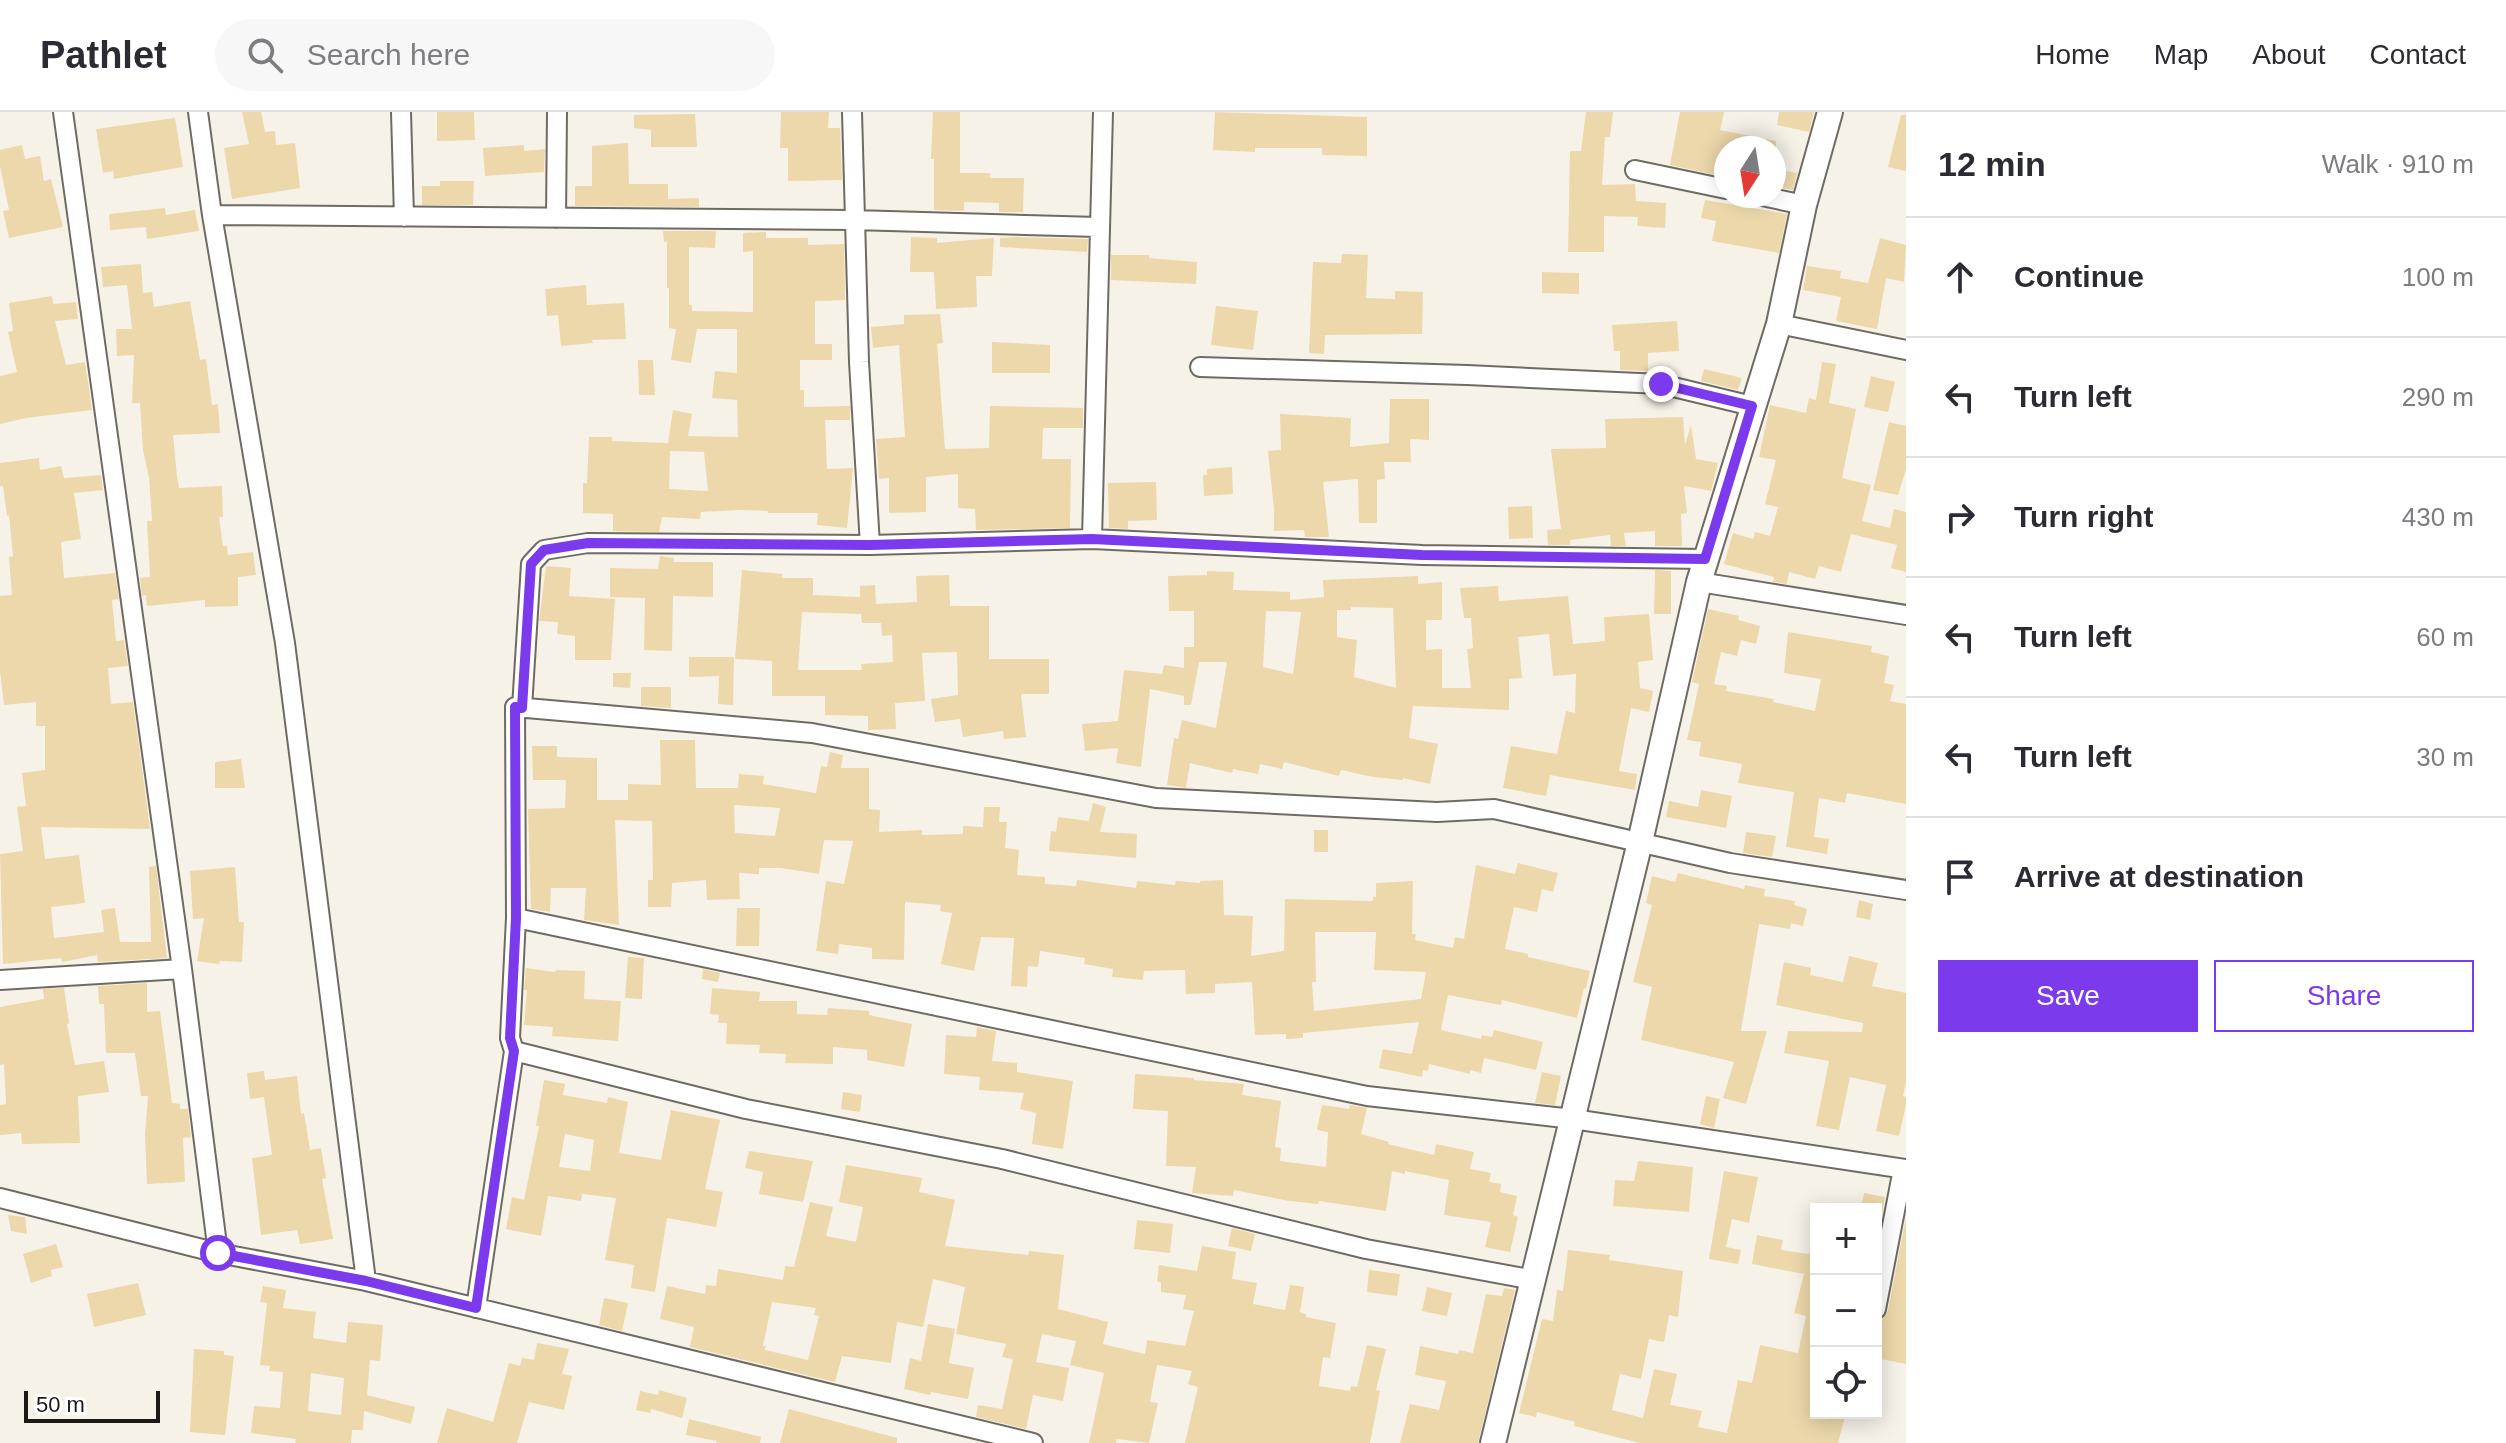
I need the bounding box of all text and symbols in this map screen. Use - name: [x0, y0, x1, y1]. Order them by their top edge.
- search box: [215, 19, 775, 91]
- icon: search: [243, 33, 287, 77]
- text: Pathlet: [40, 34, 167, 76]
- text: Search here: [307, 38, 470, 71]
- text: Home: [2035, 39, 2110, 70]
- text: Map: [2154, 39, 2208, 70]
- text: About: [2252, 39, 2326, 70]
- text: Contact: [2370, 39, 2466, 70]
- north arrow: [1714, 136, 1786, 208]
- text: 12 min: [1938, 145, 2046, 183]
- text: Walk · 910 m: [2322, 149, 2474, 179]
- icon: ahead: [1938, 255, 1982, 299]
- text: Continue: [2014, 260, 2144, 293]
- text: 100 m: [2402, 262, 2474, 292]
- route end: [1643, 366, 1679, 402]
- icon: left: [1938, 375, 1982, 419]
- text: Turn left: [2014, 380, 2132, 413]
- text: 290 m: [2402, 382, 2474, 412]
- icon: right: [1938, 495, 1982, 539]
- text: Turn right: [2014, 500, 2153, 533]
- text: 430 m: [2402, 502, 2474, 532]
- icon: left: [1938, 615, 1982, 659]
- text: Turn left: [2014, 620, 2132, 653]
- text: 60 m: [2416, 622, 2474, 652]
- icon: left: [1938, 735, 1982, 779]
- text: Turn left: [2014, 740, 2132, 773]
- text: 30 m: [2416, 742, 2474, 772]
- icon: arrive: [1938, 855, 1982, 899]
- text: Arrive at destination: [2014, 860, 2304, 893]
- button: Save: [1938, 960, 2198, 1032]
- button: Share: [2214, 960, 2474, 1032]
- map controls: [1810, 1203, 1882, 1419]
- button: +: [1810, 1203, 1882, 1275]
- route start: [200, 1235, 236, 1271]
- button: −: [1810, 1275, 1882, 1347]
- button: locate: [1810, 1347, 1882, 1419]
- scale bar: [24, 1387, 160, 1423]
- text: 50 m: [36, 1392, 85, 1417]

